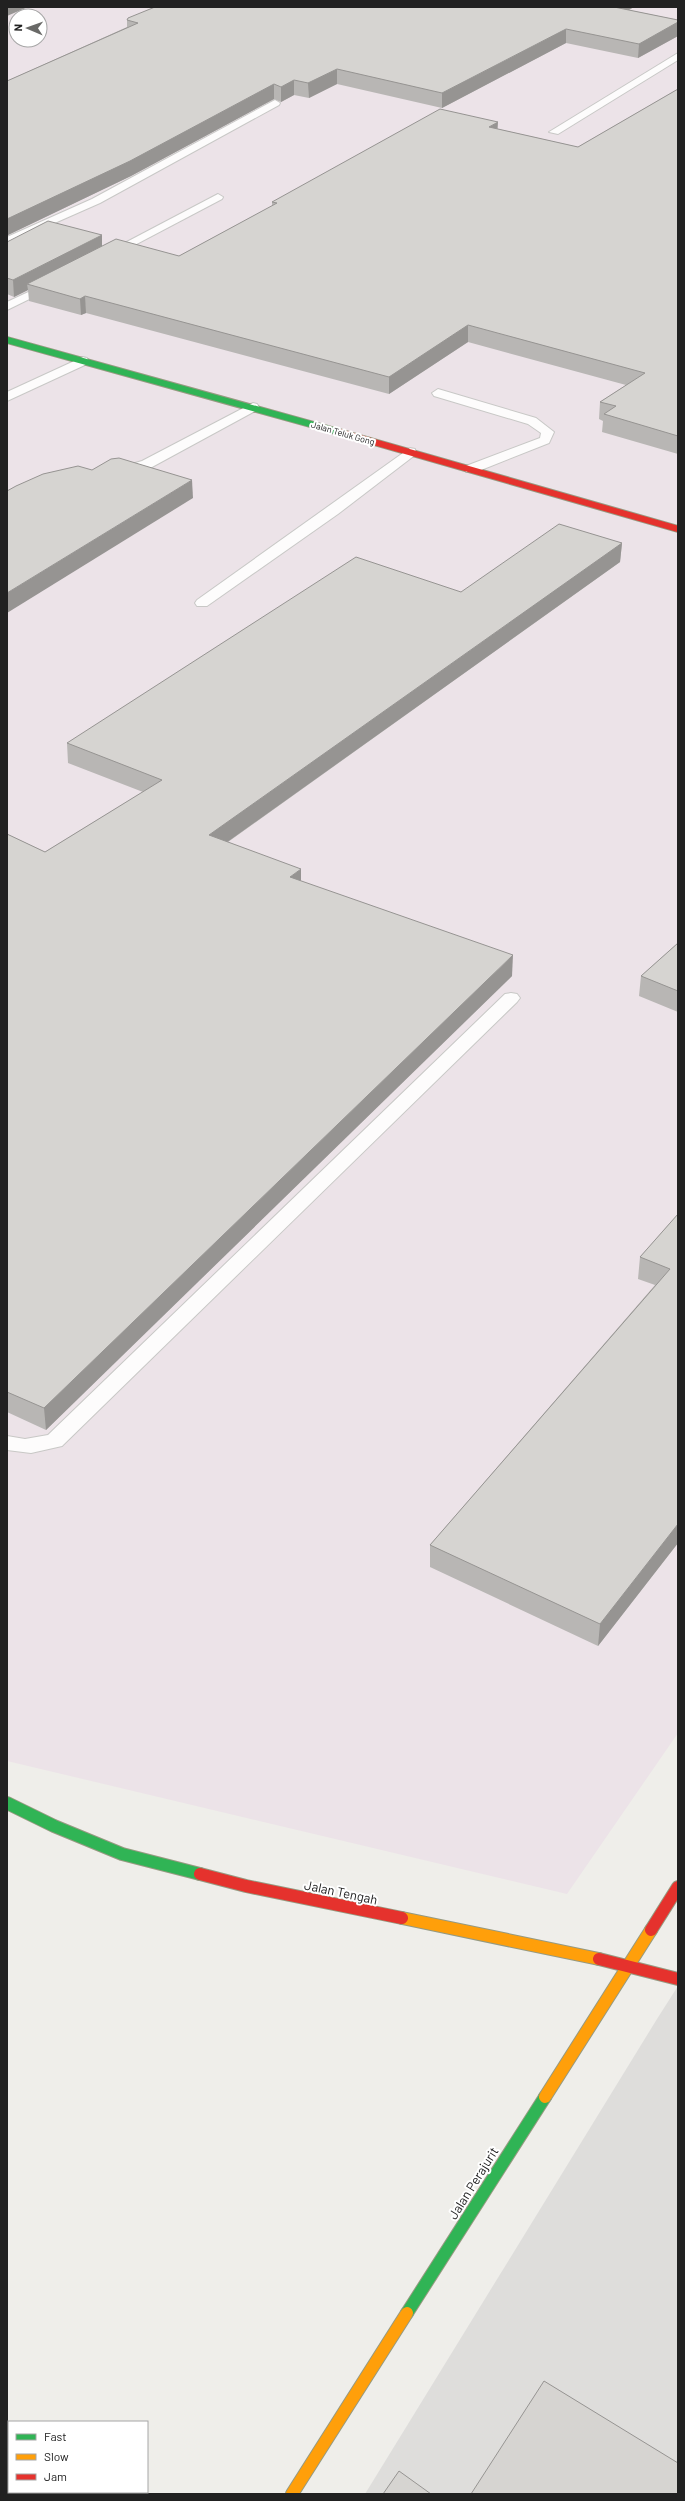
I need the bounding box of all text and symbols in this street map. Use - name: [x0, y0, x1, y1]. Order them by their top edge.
- north arrow: [8, 8, 48, 48]
- text: N: [11, 24, 24, 32]
- street label: Jalan Teluk Gong: [310, 419, 376, 447]
- street label: Jalan Tengah: [303, 1876, 379, 1908]
- street label: Jalan Perajurit: [444, 2144, 502, 2222]
- legend: [8, 2421, 148, 2493]
- text: Fast: [44, 2429, 67, 2443]
- text: Slow: [44, 2449, 69, 2463]
- text: Jam: [44, 2469, 67, 2483]

